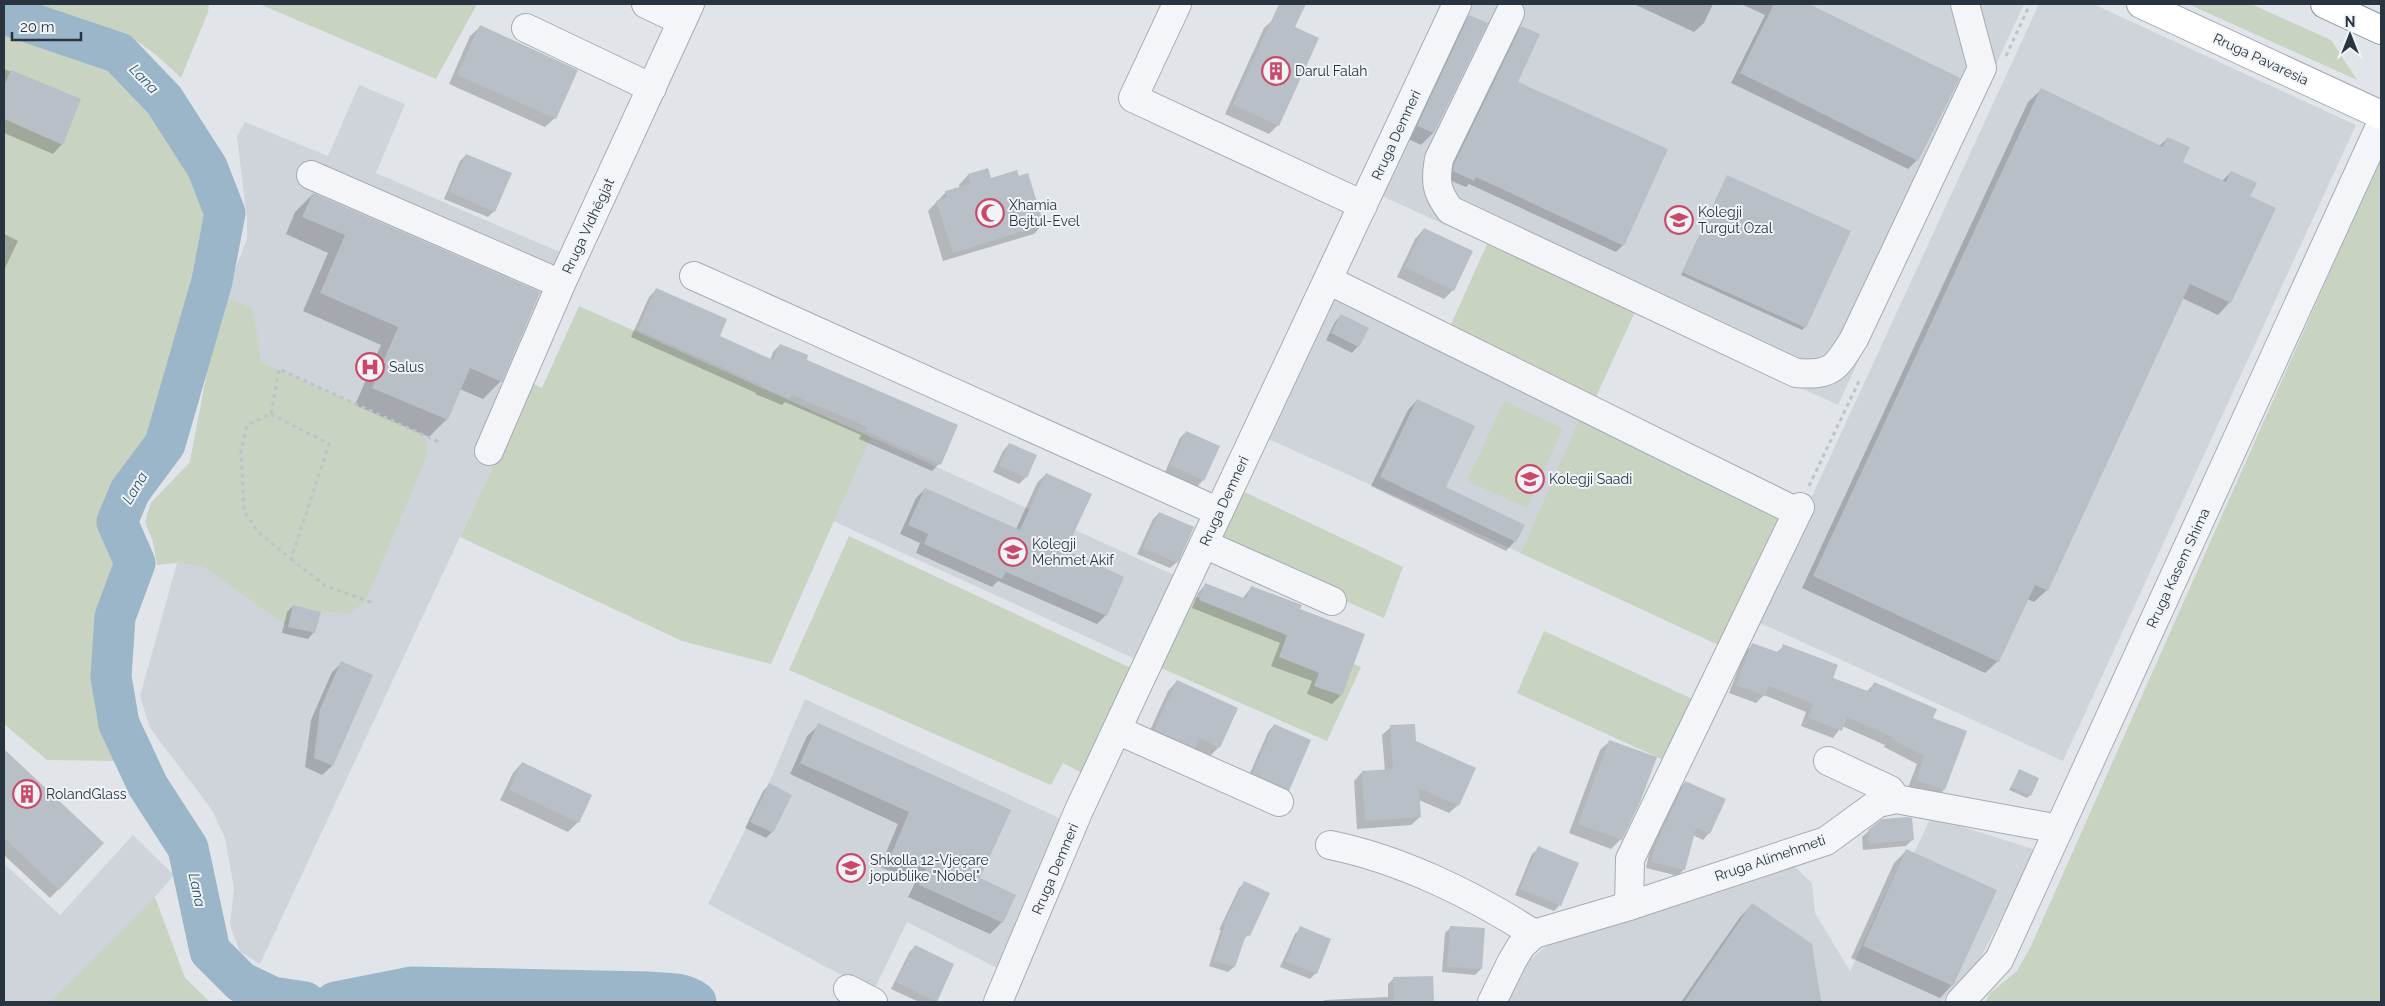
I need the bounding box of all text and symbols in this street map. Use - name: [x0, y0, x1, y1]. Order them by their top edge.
- scale bar: [12, 10, 81, 42]
- north arrow: [2325, 10, 2375, 60]
- text: N: [2345, 14, 2355, 30]
- text: 20 m: [20, 18, 55, 36]
- street label: Rruga Pavaresia: [2211, 30, 2311, 88]
- building icon: Darul Falah: [1261, 56, 1291, 86]
- water label: Lana: [126, 60, 162, 98]
- place label: Darul Falah: [1295, 63, 1367, 79]
- street label: Rruga Demneri: [1368, 87, 1424, 183]
- street label: Rruga Vidhëgjat: [559, 175, 617, 276]
- place label: Xhamia Bejtul-Evel: [1009, 197, 1080, 229]
- mosque icon: Xhamia Bejtul-Evel: [975, 198, 1005, 228]
- place label: Kolegji Turgut Ozal: [1698, 204, 1773, 236]
- school or university icon: Kolegji Turgut Ozal: [1664, 205, 1694, 235]
- hospital icon: Salus: [355, 352, 385, 382]
- place label: Salus: [389, 359, 424, 375]
- street label: Rruga Demneri: [1196, 453, 1252, 549]
- school or university icon: Kolegji Saadi: [1515, 464, 1545, 494]
- water label: Lana: [118, 469, 152, 507]
- place label: Kolegji Saadi: [1549, 471, 1632, 487]
- street label: Rruga Kasem Shima: [2143, 506, 2213, 630]
- place label: Kolegji Mehmet Akif: [1032, 536, 1115, 568]
- school or university icon: Kolegji Mehmet Akif: [998, 537, 1028, 567]
- building icon: RolandGlass: [12, 779, 42, 809]
- place label: RolandGlass: [46, 786, 127, 802]
- street label: Rruga Demneri: [1029, 821, 1081, 917]
- street label: Rruga Alimehmeti: [1713, 832, 1827, 884]
- place label: Shkolla 12-Vjeçare jopublike "Nobel": [868, 852, 989, 884]
- school or university icon: Shkolla 12-Vjeçare jopublike "Nobel": [836, 853, 866, 883]
- water label: Lana: [185, 871, 209, 909]

